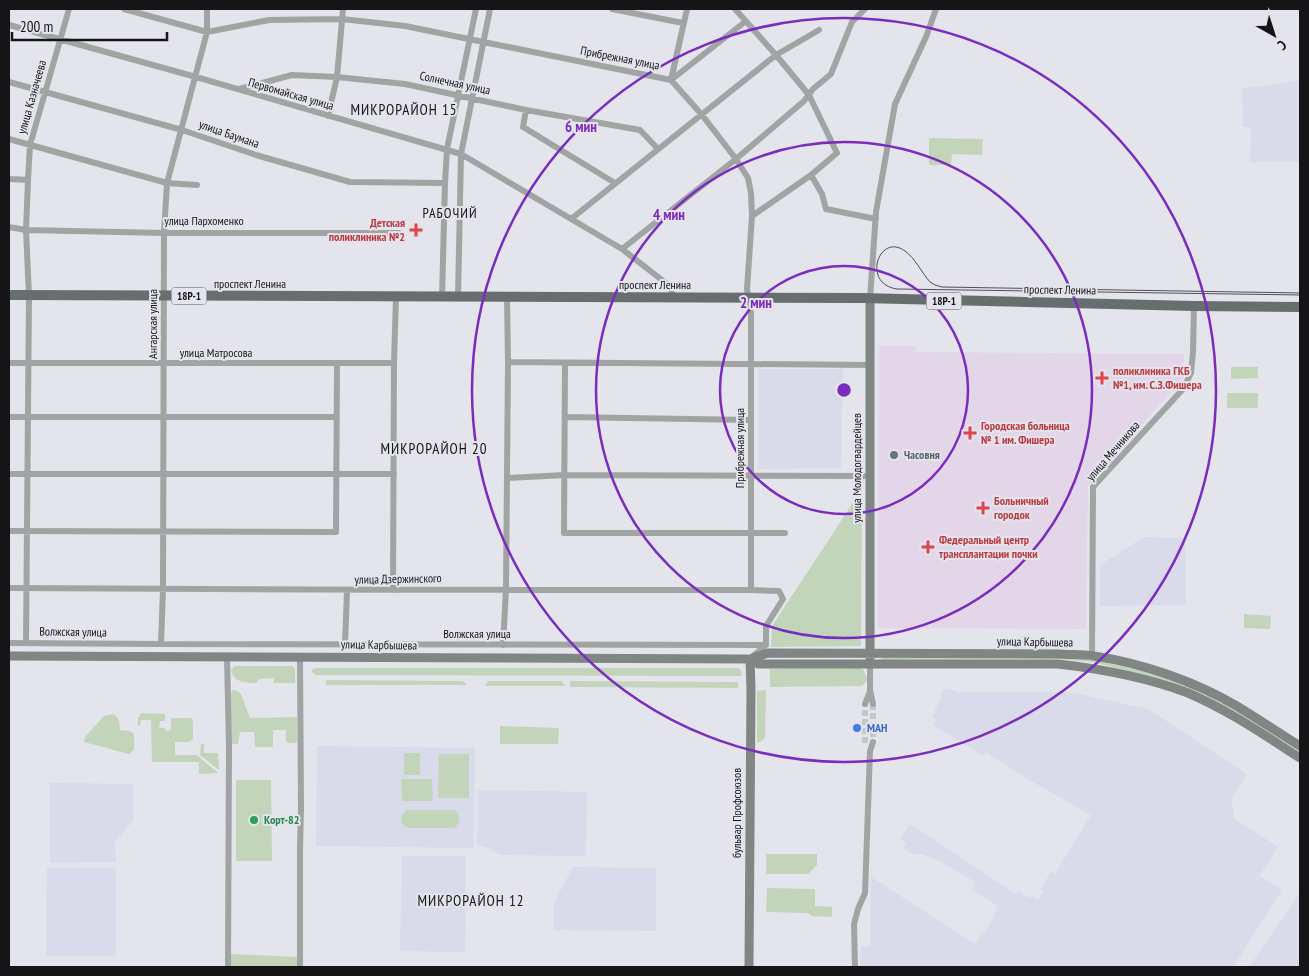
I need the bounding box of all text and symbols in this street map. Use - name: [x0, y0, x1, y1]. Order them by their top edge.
- scale bar: [12, 10, 168, 42]
- north arrow: [1249, 10, 1299, 60]
- text: 200 m: [20, 17, 53, 36]
- text: С: [1274, 36, 1290, 54]
- street label: Прибрежная улица: [579, 42, 661, 73]
- street label: улица Казначеева: [14, 58, 49, 136]
- street label: Солнечная улица: [418, 68, 492, 97]
- street label: Первомайская улица: [247, 74, 336, 113]
- district label: МИКРОРАЙОН 15: [350, 100, 458, 119]
- street label: улица Баумана: [197, 116, 262, 151]
- text: 6 мин: [565, 117, 597, 136]
- district label: РАБОЧИЙ: [422, 204, 478, 222]
- text: 4 мин: [653, 205, 685, 224]
- street label: улица Пархоменко: [164, 213, 244, 228]
- place label: Детская поликлиника №2: [329, 215, 405, 244]
- marker: Детская поликлиника №2: [409, 223, 423, 237]
- street label: проспект Ленина: [214, 276, 286, 291]
- street label: проспект Ленина: [619, 277, 691, 292]
- street label: проспект Ленина: [1024, 281, 1096, 298]
- road number: 18Р-1: [172, 288, 206, 304]
- street label: Ангарская улица: [145, 289, 160, 359]
- road number: 18Р-1: [926, 292, 962, 310]
- text: 2 мин: [740, 293, 772, 312]
- street label: улица Матросова: [180, 345, 253, 360]
- place label: поликлиника ГКБ №1, им. С.З.Фишера: [1113, 363, 1202, 392]
- marker: поликлиника ГКБ №1, им. С.З.Фишера: [1095, 371, 1109, 385]
- centre of rings: [835, 381, 853, 399]
- street label: Прибрежная улица: [732, 408, 747, 488]
- street label: улица Молодогвардейцев: [849, 413, 864, 523]
- place label: Городская больница № 1 им. Фишера: [981, 418, 1070, 447]
- street label: улица Мечникова: [1083, 418, 1143, 484]
- marker: Городская больница № 1 им. Фишера: [963, 426, 977, 440]
- district label: МИКРОРАЙОН 20: [380, 439, 488, 458]
- place label: Часовня: [904, 447, 940, 462]
- marker: Часовня: [888, 449, 900, 461]
- place label: Больничный городок: [994, 493, 1049, 522]
- marker: Больничный городок: [976, 501, 990, 515]
- place label: Федеральный центр трансплантации почки: [939, 532, 1038, 561]
- marker: Федеральный центр трансплантации почки: [921, 540, 935, 554]
- street label: улица Дзержинского: [354, 570, 442, 587]
- street label: Волжская улица: [39, 623, 107, 640]
- street label: Волжская улица: [443, 626, 511, 641]
- street label: улица Карбышева: [997, 633, 1074, 650]
- street label: улица Карбышева: [341, 636, 418, 653]
- place label: МАН: [867, 720, 887, 735]
- marker: МАН: [851, 722, 863, 734]
- street label: бульвар Профсоюзов: [729, 768, 744, 858]
- place label: Корт-82: [264, 812, 300, 827]
- marker: Корт-82: [248, 814, 260, 826]
- district label: МИКРОРАЙОН 12: [417, 891, 525, 910]

